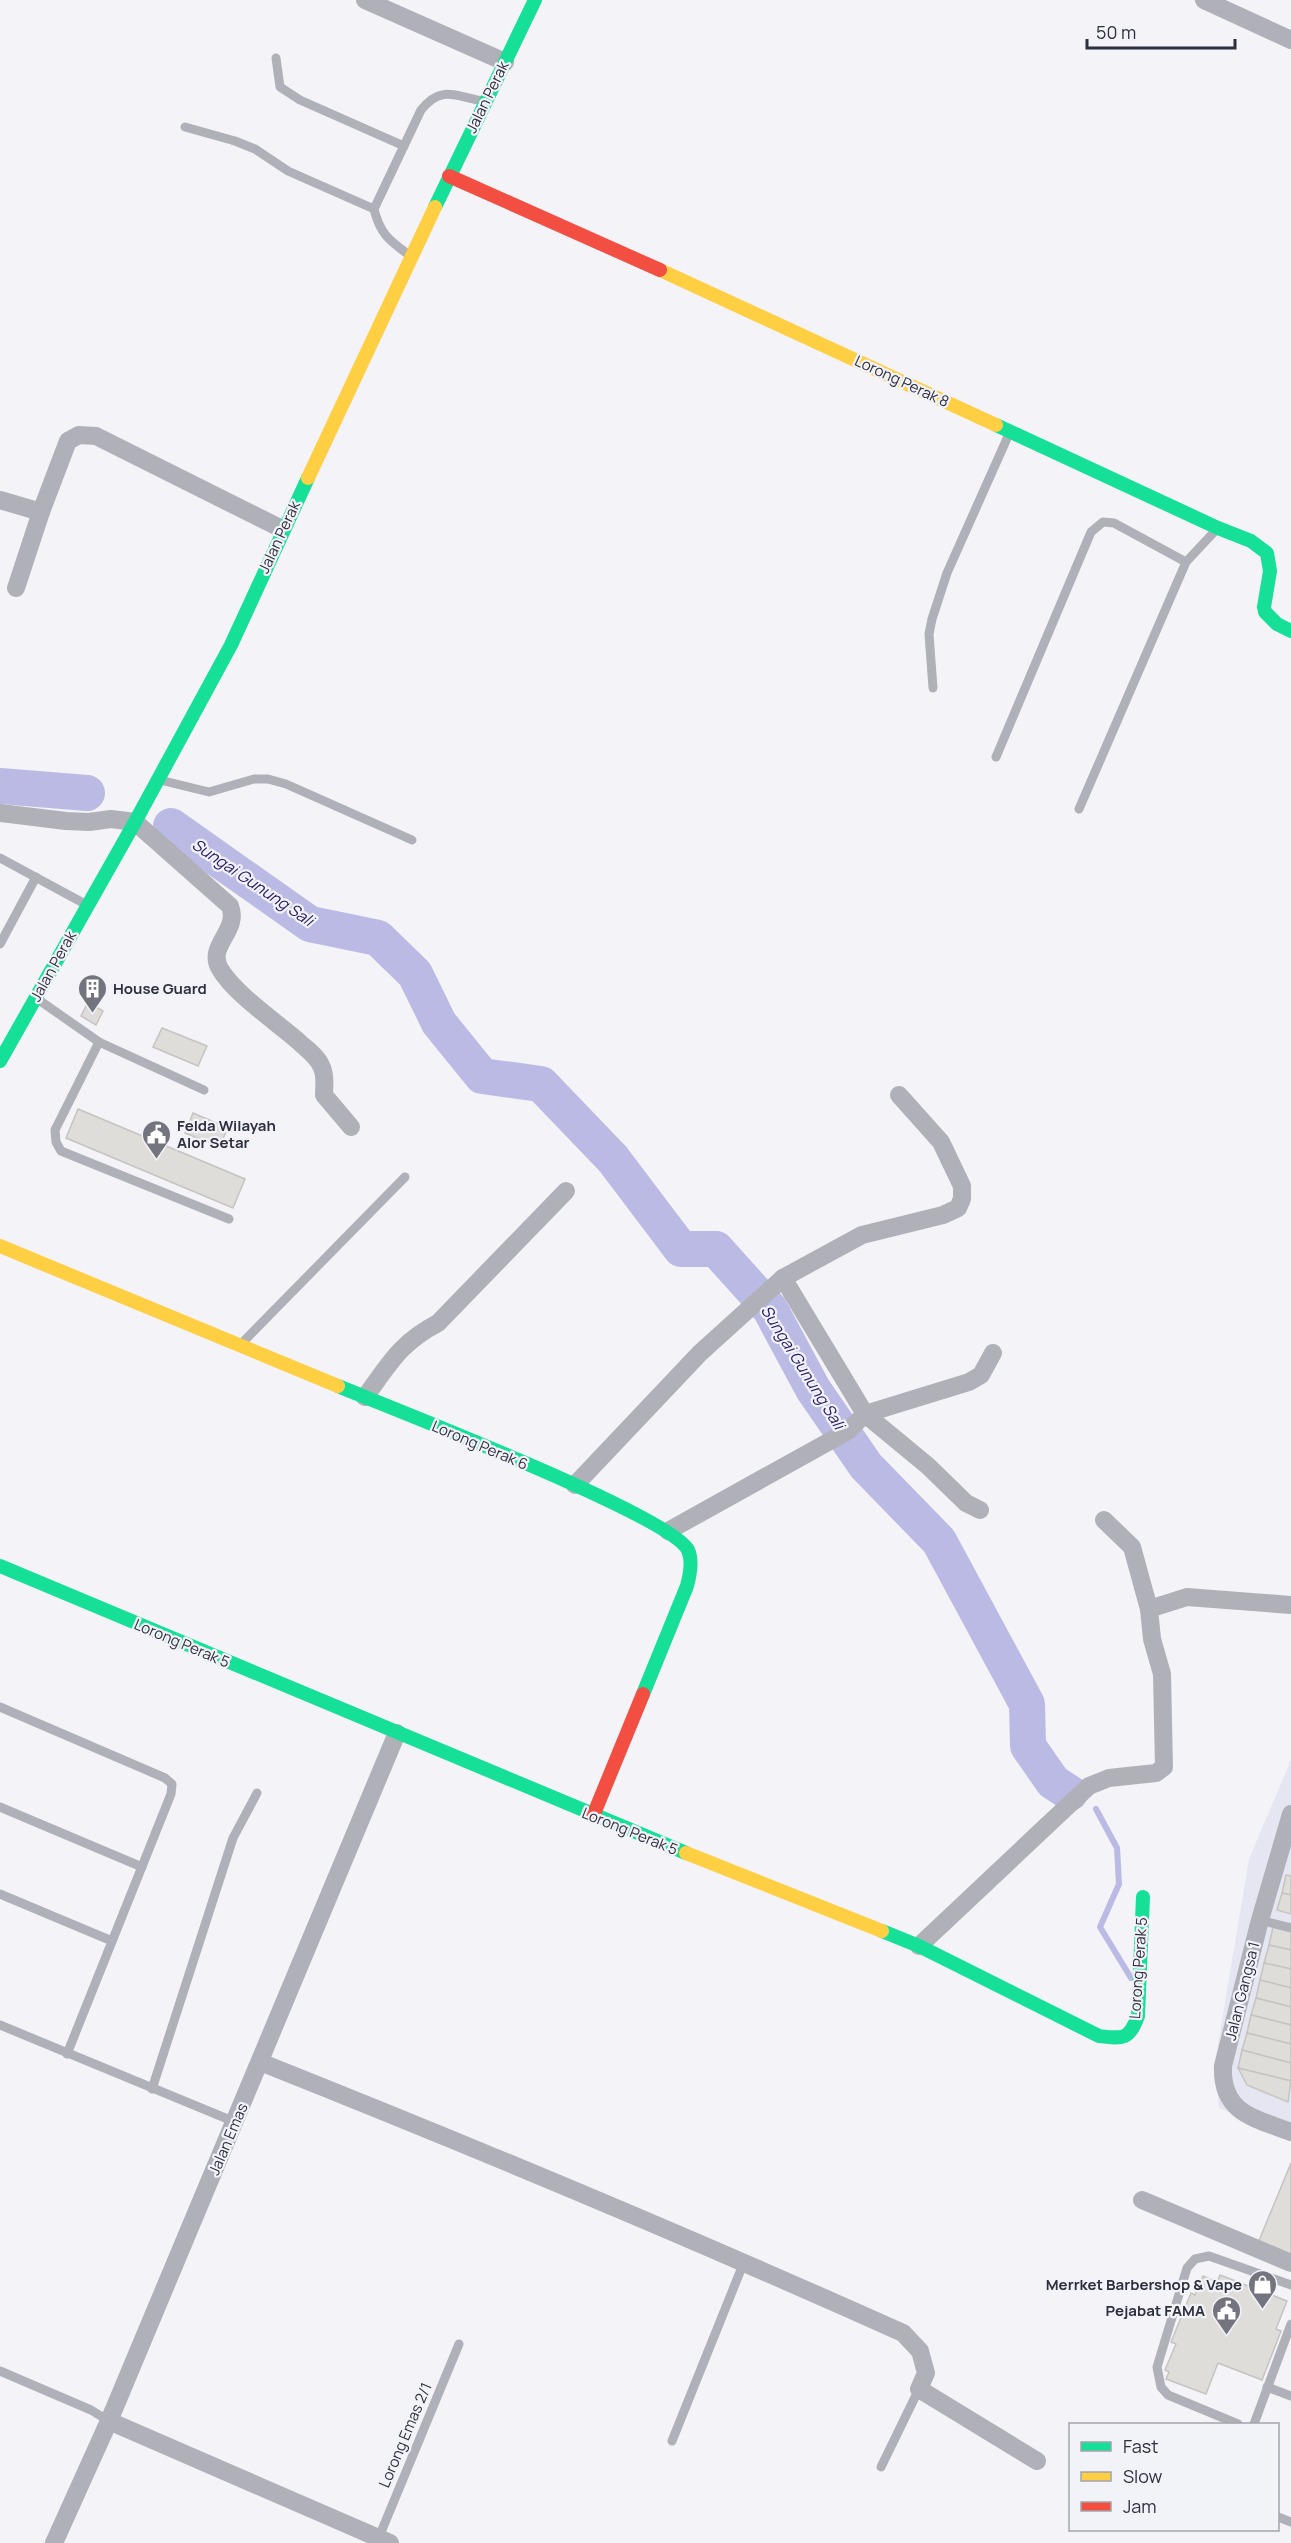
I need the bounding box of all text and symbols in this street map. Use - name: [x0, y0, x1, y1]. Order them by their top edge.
- scale bar: [1087, 12, 1236, 50]
- text: 50 m: [1096, 20, 1136, 44]
- street label: Jalan Perak: [461, 57, 514, 137]
- street label: Lorong Perak 8: [851, 350, 953, 412]
- street label: Jalan Perak: [253, 497, 305, 577]
- water label: Sungai Gunung Sali: [188, 833, 320, 932]
- street label: Jalan Perak: [25, 926, 81, 1005]
- building icon: House Guard: [76, 972, 108, 1014]
- place label: House Guard: [113, 978, 207, 999]
- place label: Felda Wilayah Alor Setar: [177, 1115, 276, 1153]
- public building icon: Felda Wilayah Alor Setar: [140, 1118, 172, 1160]
- water label: Sungai Gunung Sali: [756, 1301, 851, 1435]
- street label: Lorong Perak 6: [429, 1415, 531, 1475]
- street label: Lorong Perak 5: [131, 1613, 233, 1673]
- street label: Lorong Perak 5: [579, 1802, 681, 1860]
- street label: Lorong Perak 5: [1124, 1917, 1152, 2019]
- street label: Jalan Gangsa 1: [1220, 1940, 1264, 2042]
- street label: Jalan Emas: [203, 2100, 253, 2178]
- shop icon: Merrket Barbershop & Vape: [1247, 2268, 1279, 2310]
- place label: Merrket Barbershop & Vape: [1046, 2274, 1242, 2295]
- public building icon: Pejabat FAMA: [1210, 2294, 1242, 2336]
- place label: Pejabat FAMA: [1106, 2300, 1205, 2321]
- street label: Lorong Emas 2/1: [373, 2379, 437, 2491]
- legend: [1069, 2423, 1279, 2531]
- text: Fast: [1123, 2434, 1158, 2458]
- text: Slow: [1123, 2464, 1163, 2488]
- text: Jam: [1123, 2494, 1157, 2518]

